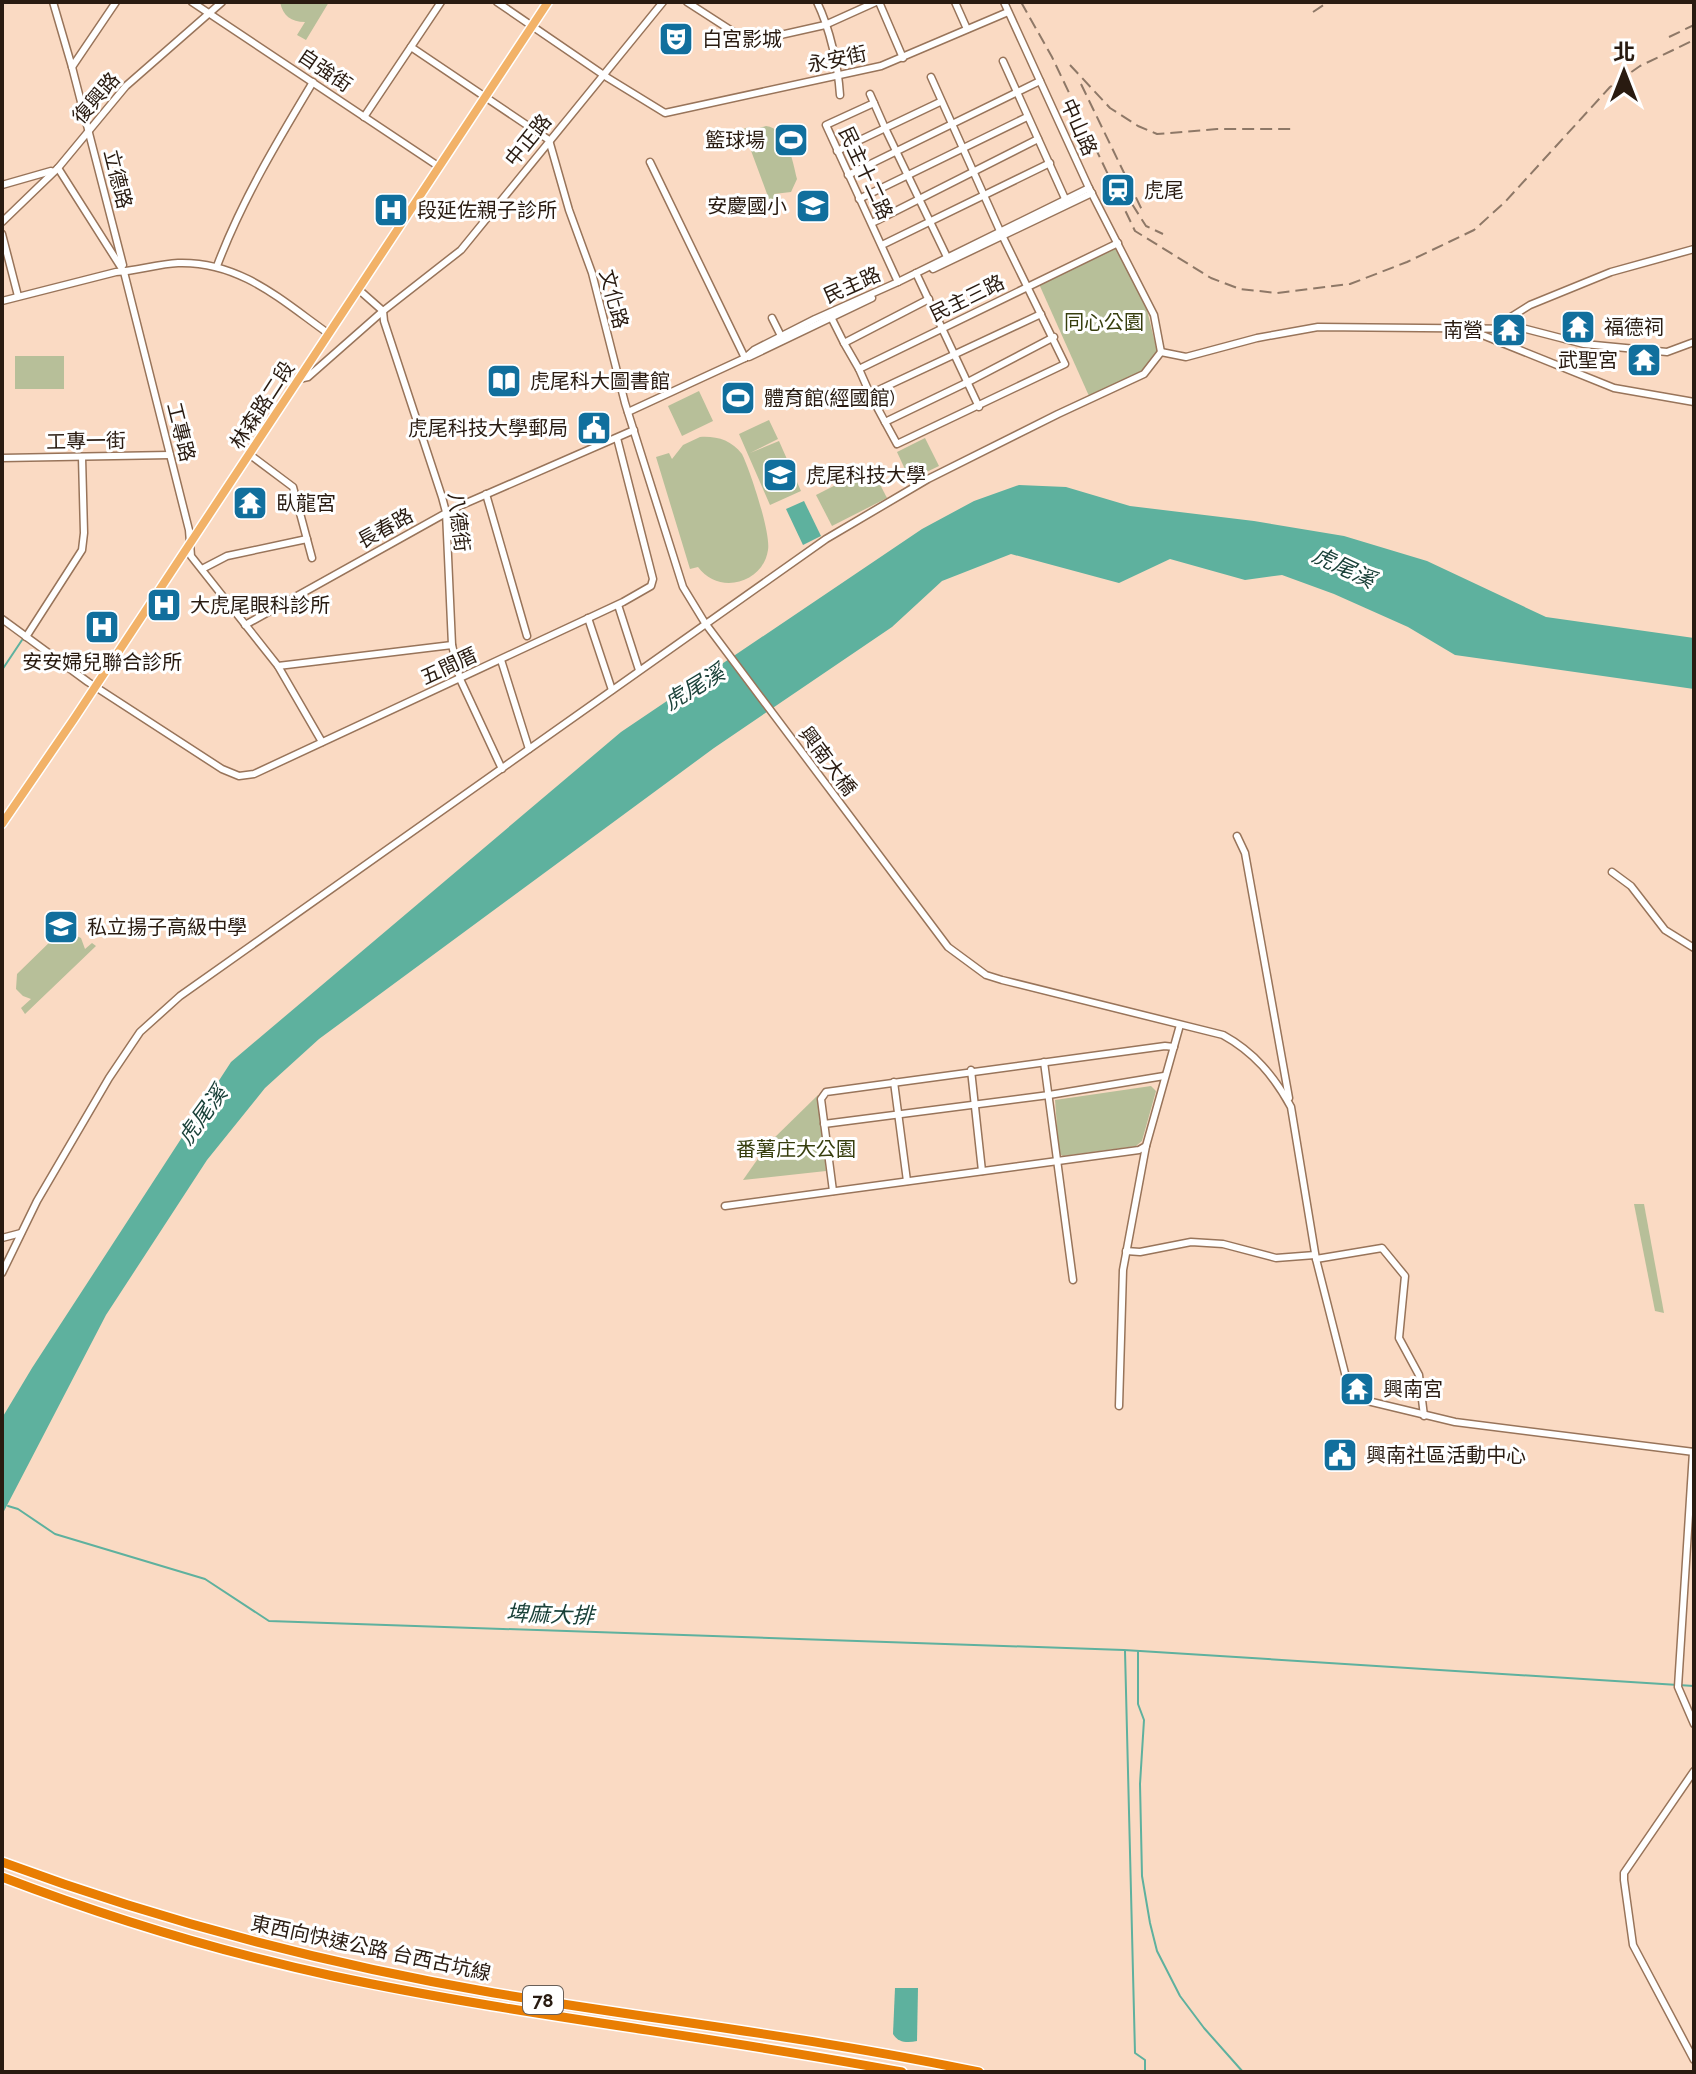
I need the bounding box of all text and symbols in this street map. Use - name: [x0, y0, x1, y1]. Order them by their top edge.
- theatre icon: 白宮影城: [657, 20, 695, 58]
- place label: 白宮影城: [702, 27, 782, 51]
- north arrow: [1584, 32, 1664, 112]
- text: 北: [1613, 39, 1635, 65]
- street label: 永安街: [805, 41, 869, 77]
- street label: 自強街: [293, 43, 357, 97]
- street label: 復興路: [67, 67, 125, 129]
- street label: 中山路: [1056, 95, 1102, 159]
- street label: 中正路: [500, 109, 556, 171]
- sports icon: 籃球場: [772, 121, 810, 159]
- street label: 民主十二路: [834, 123, 898, 223]
- place label: 籃球場: [705, 128, 765, 152]
- street label: 立德路: [99, 147, 137, 211]
- station icon: 虎尾: [1099, 171, 1137, 209]
- place label: 虎尾: [1144, 178, 1184, 202]
- school or university icon: 安慶國小: [794, 187, 832, 225]
- hospital icon: 段延佐親子診所: [372, 191, 410, 229]
- place label: 安慶國小: [707, 194, 787, 218]
- place label: 段延佐親子診所: [417, 198, 557, 222]
- street label: 民主路: [820, 262, 884, 308]
- street label: 文化路: [595, 267, 633, 331]
- street label: 民主三路: [926, 270, 1008, 326]
- temple icon: 福德祠: [1559, 308, 1597, 346]
- park label: 同心公園: [1064, 310, 1144, 334]
- temple icon: 南營: [1490, 311, 1528, 349]
- place label: 福德祠: [1604, 315, 1664, 339]
- place label: 南營: [1443, 318, 1483, 342]
- temple icon: 武聖宮: [1625, 341, 1663, 379]
- place label: 武聖宮: [1558, 348, 1618, 372]
- street label: 林森路二段: [225, 357, 299, 453]
- library icon: 虎尾科大圖書館: [485, 362, 523, 400]
- place label: 虎尾科大圖書館: [530, 369, 670, 393]
- sports icon: 體育館(經國館): [719, 379, 757, 417]
- place label: 體育館(經國館): [764, 386, 895, 410]
- street label: 工專路: [162, 400, 200, 464]
- public building icon: 虎尾科技大學郵局: [575, 409, 613, 447]
- place label: 虎尾科技大學郵局: [408, 416, 568, 440]
- street label: 工專一街: [46, 428, 126, 454]
- school or university icon: 虎尾科技大學: [761, 456, 799, 494]
- place label: 虎尾科技大學: [806, 463, 926, 487]
- temple icon: 臥龍宮: [231, 484, 269, 522]
- place label: 臥龍宮: [276, 491, 336, 515]
- street label: 八德街: [443, 491, 475, 553]
- street label: 長春路: [353, 503, 417, 553]
- water label: 虎尾溪: [1309, 541, 1382, 594]
- hospital icon: 大虎尾眼科診所: [145, 586, 183, 624]
- place label: 大虎尾眼科診所: [190, 593, 330, 617]
- hospital icon: 安安婦兒聯合診所: [83, 608, 121, 646]
- street label: 五間厝: [417, 642, 481, 690]
- place label: 安安婦兒聯合診所: [22, 650, 182, 674]
- water label: 虎尾溪: [659, 657, 732, 715]
- street label: 興南大橋: [794, 722, 862, 800]
- school or university icon: 私立揚子高級中學: [42, 908, 80, 946]
- place label: 私立揚子高級中學: [87, 915, 247, 939]
- water label: 虎尾溪: [172, 1078, 234, 1149]
- park label: 番薯庄大公園: [736, 1137, 856, 1161]
- temple icon: 興南宮: [1338, 1370, 1376, 1408]
- place label: 興南宮: [1383, 1377, 1443, 1401]
- public building icon: 興南社區活動中心: [1321, 1436, 1359, 1474]
- place label: 興南社區活動中心: [1366, 1443, 1526, 1467]
- water label: 埤麻大排: [506, 1599, 597, 1629]
- street label: 東西向快速公路 台西古坑線: [249, 1911, 493, 1985]
- road number: 78: [523, 1986, 563, 2014]

